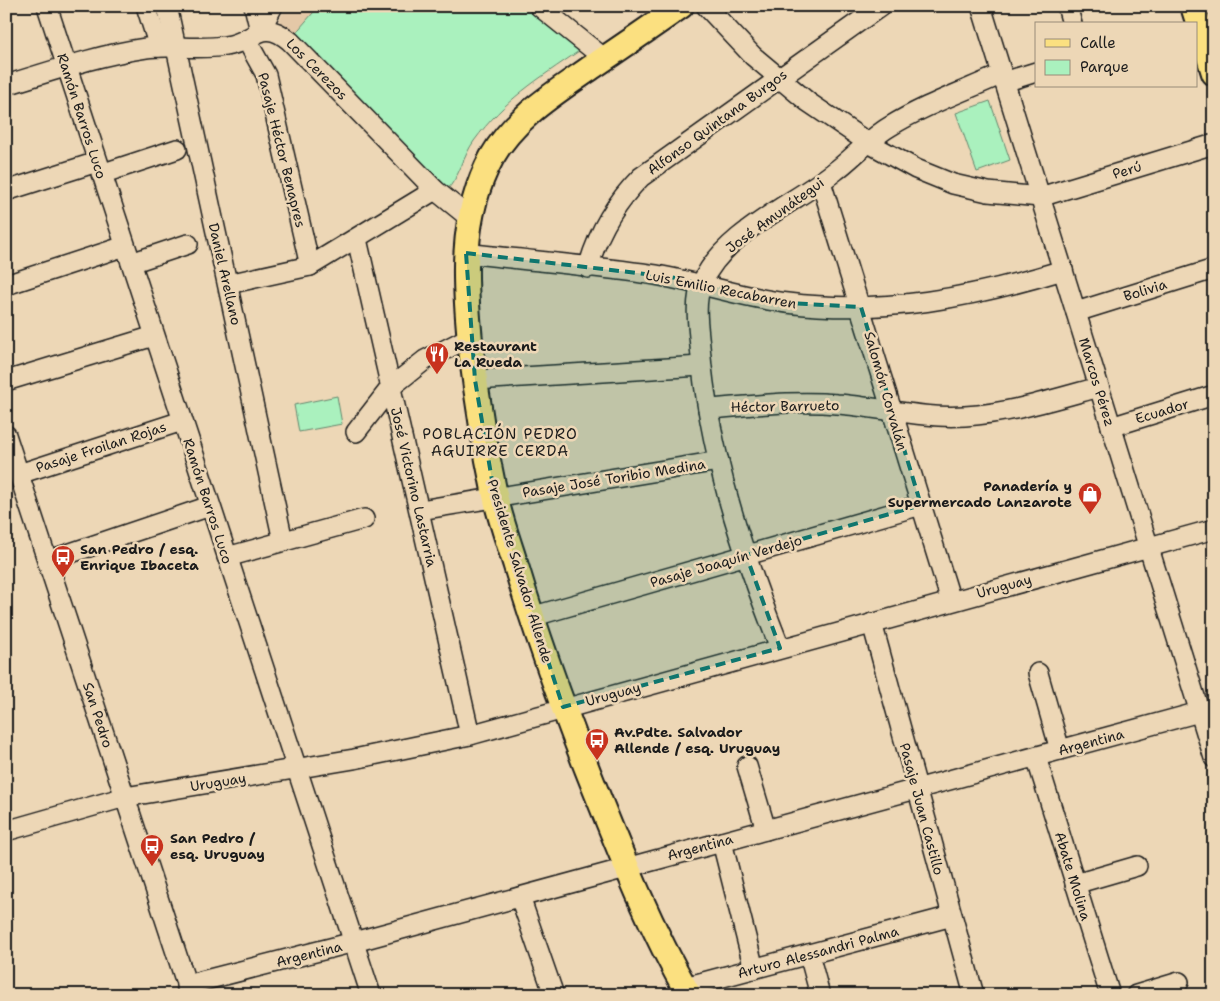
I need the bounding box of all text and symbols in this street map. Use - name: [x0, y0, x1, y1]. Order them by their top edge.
- legend: [1035, 22, 1198, 88]
- text: Calle: [1080, 33, 1116, 53]
- street label: Los Cerezos: [282, 34, 352, 104]
- street label: Ramón Barros Luco: [53, 51, 111, 181]
- text: Parque: [1080, 57, 1129, 77]
- street label: Alfonso Quintana Burgos: [644, 65, 790, 179]
- street label: Pasaje Héctor Benapres: [254, 71, 310, 229]
- street label: Perú: [1110, 157, 1144, 183]
- street label: José Amunátegui: [722, 173, 828, 257]
- street label: Daniel Arellano: [205, 221, 245, 327]
- street label: Luis Emilio Recabarren: [644, 266, 798, 313]
- street label: Bolivia: [1121, 275, 1169, 305]
- street label: Salomón Corvalán: [860, 329, 912, 453]
- street label: Marcos Pérez: [1075, 336, 1119, 428]
- place label: Restaurant La Rueda: [454, 337, 537, 371]
- restaurant icon: Restaurant La Rueda: [424, 341, 450, 375]
- street label: Ecuador: [1133, 394, 1191, 428]
- street label: Héctor Barrueto: [730, 396, 840, 416]
- street label: José Victorino Lastarria: [387, 405, 441, 569]
- street label: Pasaje Froilan Rojas: [33, 417, 169, 477]
- district label: POBLACIÓN PEDRO AGUIRRE CERDA: [422, 423, 578, 461]
- street label: Ramón Barros Luco: [179, 436, 237, 566]
- street label: Pasaje José Toribio Medina: [521, 455, 707, 501]
- street label: Presidente Salvador Allende: [483, 477, 557, 665]
- place label: Panadería y Supermercado Lanzarote: [888, 477, 1072, 511]
- shop icon: Panadería y Supermercado Lanzarote: [1077, 481, 1103, 515]
- street label: Pasaje Joaquín Verdejo: [648, 531, 804, 591]
- place label: San Pedro / esq. Enrique Ibaceta: [80, 540, 199, 574]
- bus stop icon: San Pedro / esq. Enrique Ibaceta: [50, 544, 76, 578]
- street label: Uruguay: [974, 570, 1034, 602]
- street label: Uruguay: [583, 678, 643, 710]
- street label: San Pedro: [79, 680, 117, 750]
- place label: Av.Pdte. Salvador Allende / esq. Uruguay: [614, 723, 780, 757]
- street label: Argentina: [1056, 724, 1126, 759]
- bus stop icon: Av.Pdte. Salvador Allende / esq. Uruguay: [584, 727, 610, 761]
- street label: Pasaje Juan Castillo: [896, 741, 948, 877]
- street label: Uruguay: [189, 769, 247, 795]
- place label: San Pedro / esq. Uruguay: [170, 829, 265, 863]
- street label: Argentina: [665, 829, 735, 864]
- street label: Abate Molina: [1051, 829, 1095, 923]
- bus stop icon: San Pedro / esq. Uruguay: [139, 833, 165, 867]
- street label: Arturo Alessandri Palma: [735, 922, 901, 982]
- street label: Argentina: [274, 937, 344, 971]

